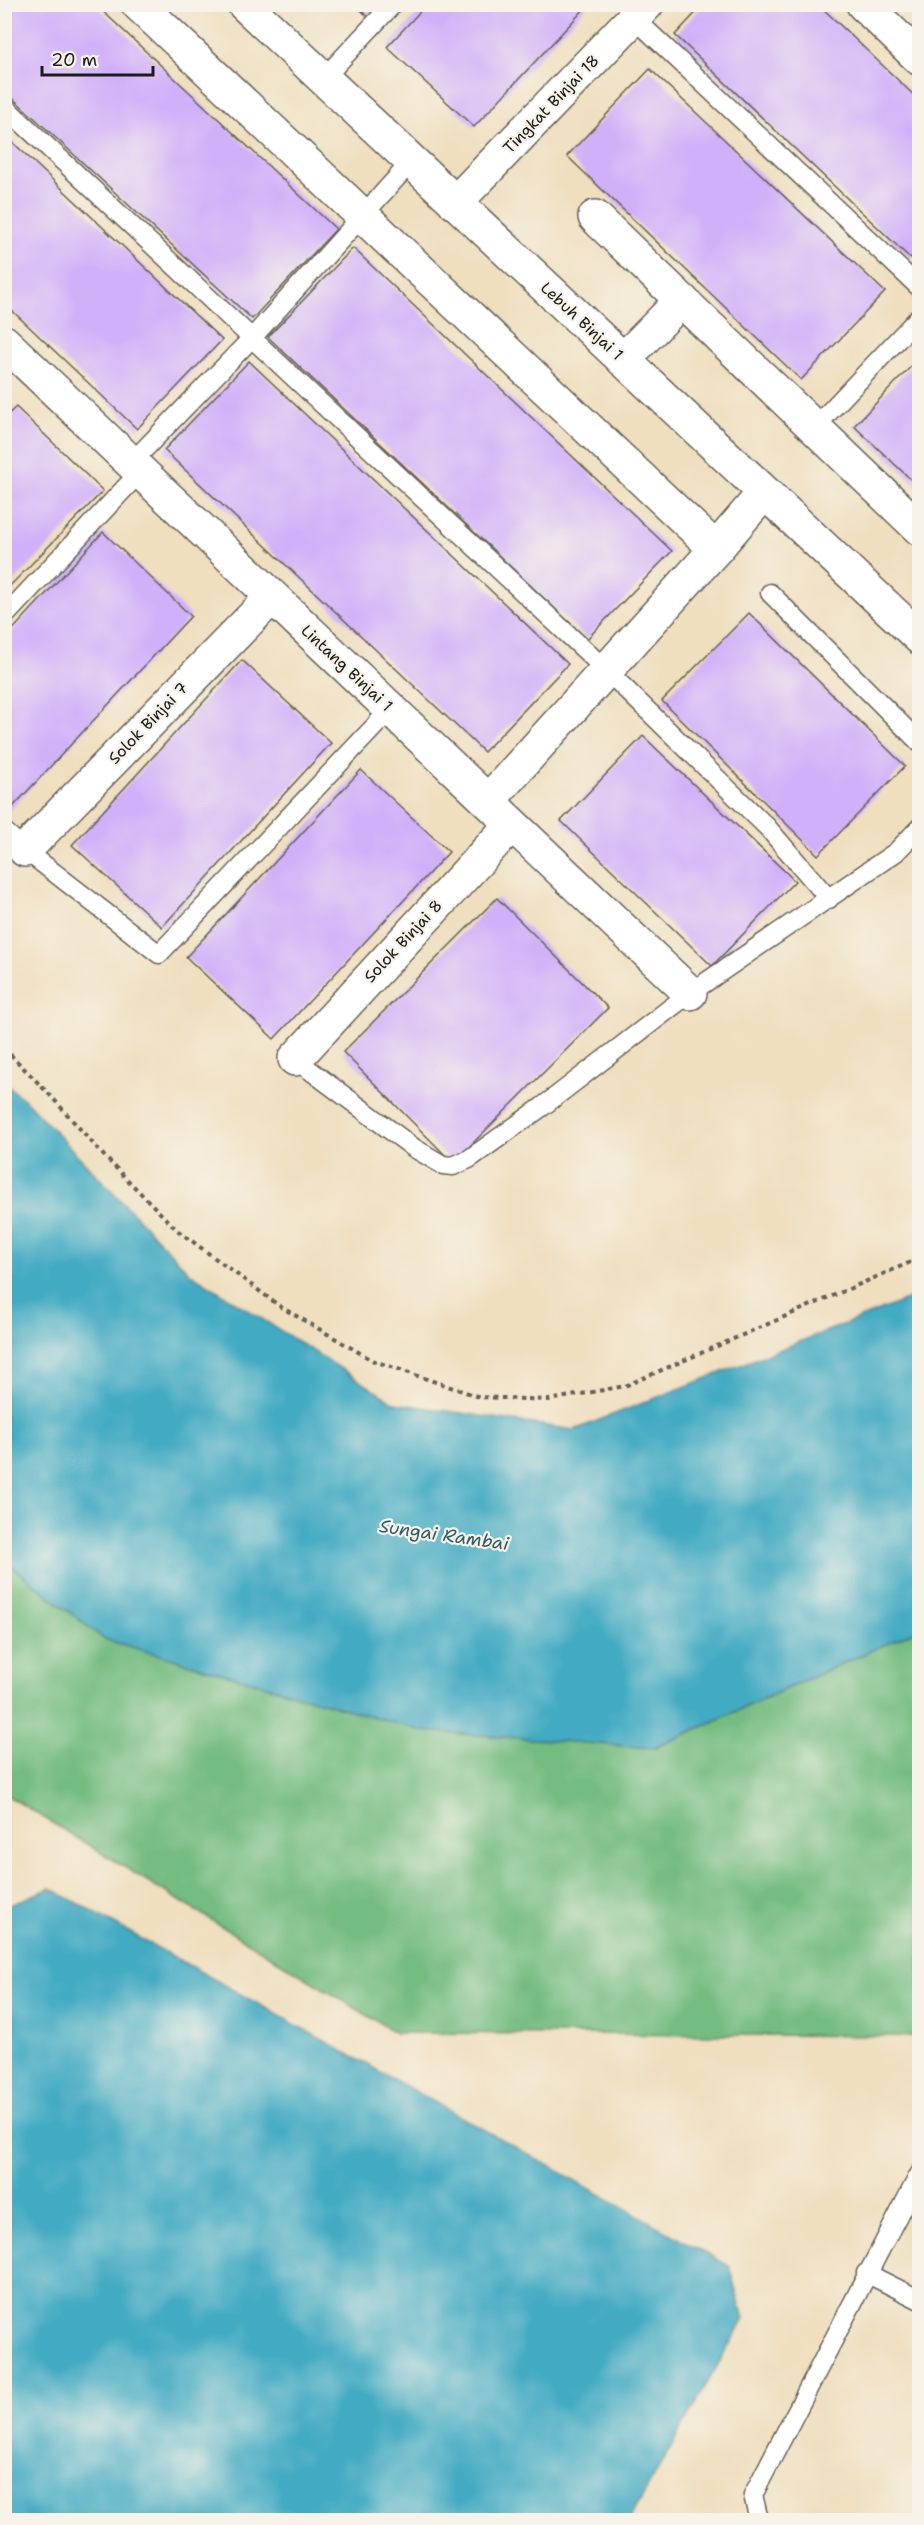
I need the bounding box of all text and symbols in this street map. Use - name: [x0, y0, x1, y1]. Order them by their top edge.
- scale bar: [42, 39, 153, 77]
- text: 20 m: [51, 48, 97, 72]
- street label: Tingkat Binjai 18: [498, 50, 604, 158]
- street label: Lebuh Binjai 1: [536, 277, 628, 365]
- street label: Lintang Binjai 1: [297, 620, 397, 716]
- street label: Solok Binjai 7: [104, 678, 192, 768]
- street label: Solok Binjai 8: [359, 895, 447, 987]
- water label: Sungai Rambai: [378, 1514, 511, 1556]

